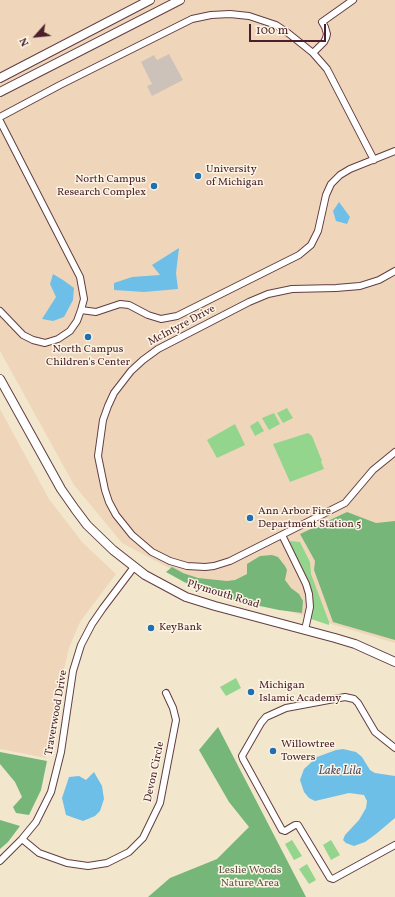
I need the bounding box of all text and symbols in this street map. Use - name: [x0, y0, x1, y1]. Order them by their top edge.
- north arrow: [16, 16, 56, 56]
- scale bar: [251, 16, 328, 42]
- text: 100 m: [256, 23, 288, 39]
- text: N: [16, 35, 33, 49]
- place label: University of Michigan: [206, 163, 264, 189]
- marker: University of Michigan: [193, 171, 203, 181]
- place label: North Campus Research Complex: [57, 173, 146, 199]
- marker: North Campus Research Complex: [149, 181, 159, 191]
- street label: McIntyre Drive: [146, 303, 218, 349]
- marker: North Campus Children's Center: [83, 332, 93, 342]
- place label: North Campus Children's Center: [46, 343, 130, 369]
- place label: Ann Arbor Fire Department Station 5: [258, 505, 361, 531]
- marker: Ann Arbor Fire Department Station 5: [245, 513, 255, 523]
- street label: Plymouth Road: [185, 578, 261, 612]
- place label: KeyBank: [159, 621, 202, 635]
- marker: KeyBank: [146, 623, 156, 633]
- street label: Traverwood Drive: [43, 669, 71, 757]
- place label: Michigan Islamic Academy: [259, 679, 341, 705]
- marker: Michigan Islamic Academy: [246, 687, 256, 697]
- place label: Willowtree Towers: [281, 738, 335, 764]
- street label: Devon Circle: [142, 740, 168, 804]
- marker: Willowtree Towers: [268, 746, 278, 756]
- water label: Lake Lila: [319, 765, 361, 779]
- park label: Leslie Woods Nature Area: [219, 864, 281, 890]

